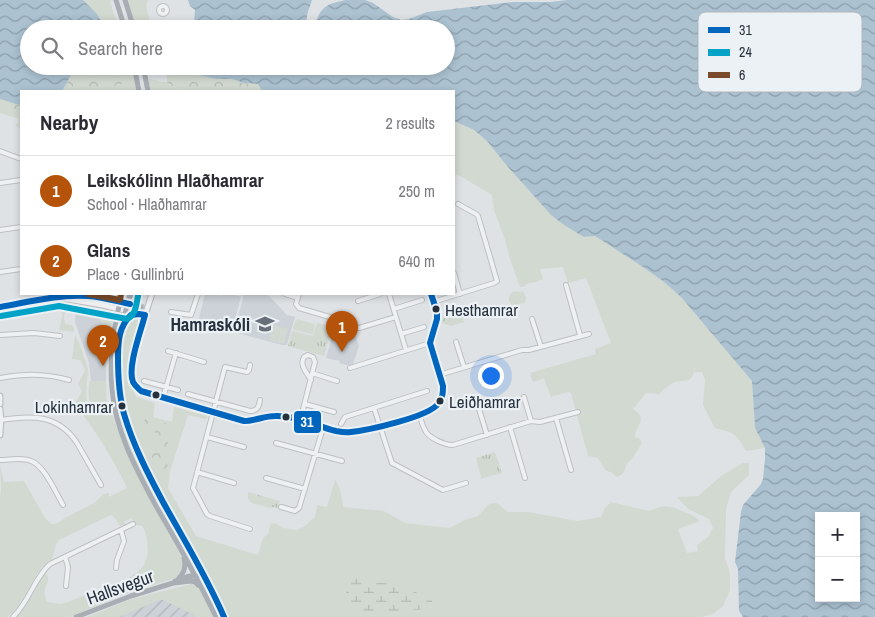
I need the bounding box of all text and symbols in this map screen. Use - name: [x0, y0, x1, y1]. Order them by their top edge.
- legend: [698, 12, 862, 92]
- search box: [20, 20, 455, 75]
- text: 31: [739, 21, 752, 39]
- icon: search: [38, 34, 66, 62]
- text: Search here: [78, 35, 163, 61]
- text: 24: [739, 43, 752, 61]
- text: 6: [739, 66, 745, 84]
- text: Nearby: [40, 108, 98, 137]
- text: 2 results: [385, 112, 435, 134]
- text: Leikskólinn Hlaðhamrar: [87, 167, 264, 193]
- text: 1: [52, 180, 60, 202]
- text: 250 m: [399, 180, 435, 202]
- text: School · Hlaðhamrar: [87, 193, 207, 215]
- text: Glans: [87, 237, 130, 263]
- text: 2: [52, 250, 60, 272]
- text: 640 m: [399, 250, 435, 272]
- text: Place · Gullinbrú: [87, 263, 184, 285]
- place label: Hesthamrar: [445, 298, 518, 321]
- marker: Hesthamrar: [431, 304, 441, 314]
- pin: 1: [326, 311, 358, 352]
- place label: Hamraskóli: [170, 312, 250, 337]
- school or university icon: Hamraskóli: [254, 313, 276, 335]
- pin: 2: [87, 325, 119, 366]
- your location: [478, 363, 504, 389]
- unlabelled marker: [151, 390, 161, 400]
- place label: Leiðhamrar: [449, 390, 521, 413]
- place label: Lokinhamrar: [35, 395, 113, 418]
- marker: Leiðhamrar: [435, 396, 445, 406]
- marker: Lokinhamrar: [117, 401, 127, 411]
- line badge: 31: [293, 410, 322, 434]
- unlabelled marker: [281, 412, 291, 422]
- text: 31: [301, 413, 314, 431]
- map controls: [815, 512, 860, 602]
- button: +: [815, 512, 860, 557]
- button: −: [815, 557, 860, 602]
- street label: Hallsvegur: [83, 563, 157, 611]

